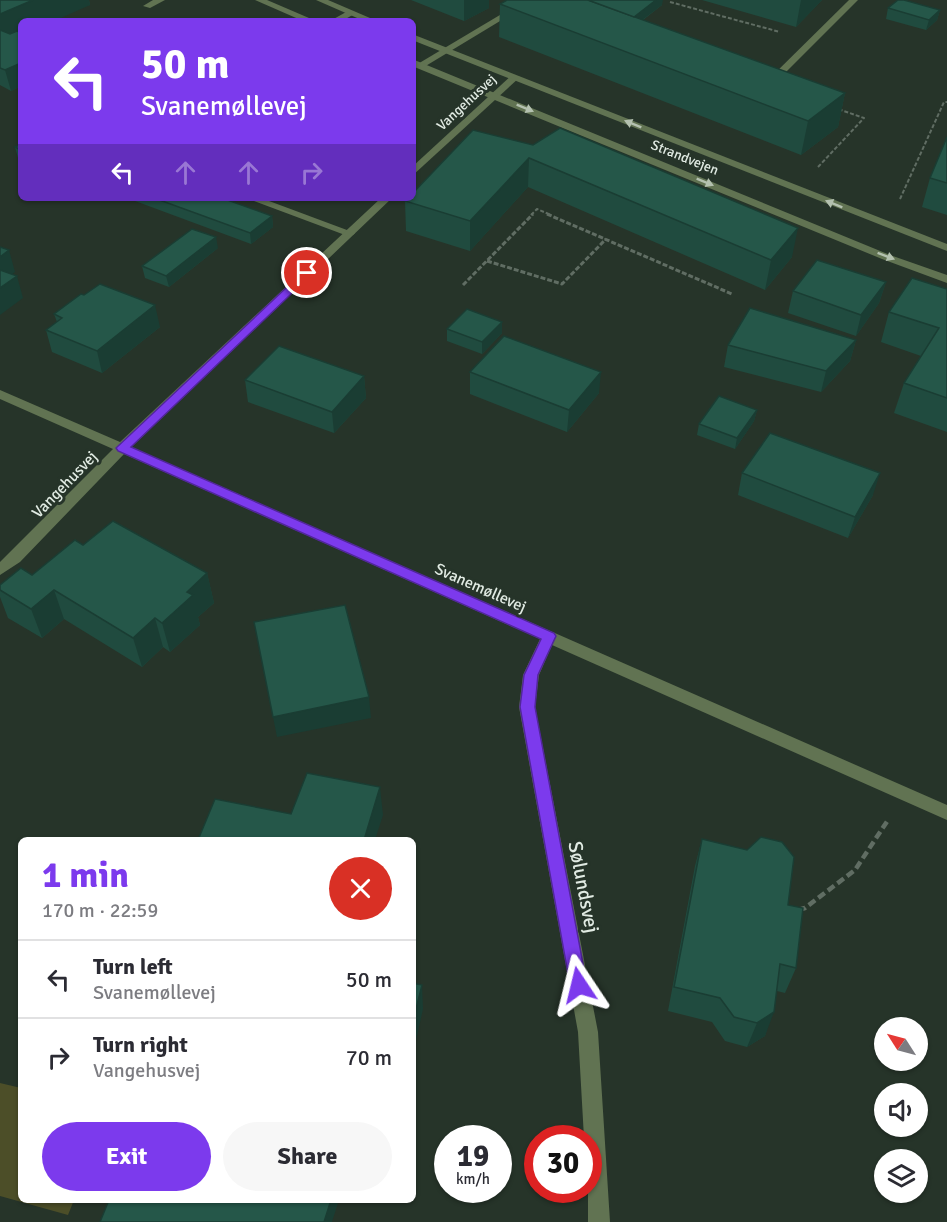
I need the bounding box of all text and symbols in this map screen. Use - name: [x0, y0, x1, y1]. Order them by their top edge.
- text: 50 m: [141, 39, 230, 90]
- icon: left: [42, 42, 120, 120]
- street label: Vangehusvej: [433, 71, 500, 134]
- text: Svanemøllevej: [141, 90, 307, 123]
- one-way arrow: [516, 104, 534, 113]
- one-way arrow: [624, 119, 642, 129]
- street label: Strandvejen: [648, 136, 721, 179]
- icon: left: [106, 156, 139, 189]
- icon: ahead: [169, 156, 202, 189]
- icon: ahead: [232, 156, 265, 189]
- icon: right: [295, 156, 328, 189]
- one-way arrow: [697, 177, 715, 187]
- one-way arrow: [824, 199, 842, 209]
- pin: [281, 247, 332, 298]
- one-way arrow: [877, 252, 895, 262]
- icon: arrive: [290, 256, 323, 289]
- street label: Vangehusvej: [28, 447, 102, 523]
- street label: Svanemøllevej: [432, 559, 530, 617]
- street label: Sølundsvej: [562, 839, 605, 935]
- text: 1 min: [42, 853, 129, 898]
- button: close: [329, 857, 392, 920]
- text: 170 m · 22:59: [42, 898, 158, 923]
- text: Turn left: [93, 953, 173, 980]
- position arrow: [547, 953, 611, 1017]
- icon: left: [42, 963, 75, 996]
- text: 50 m: [346, 966, 392, 993]
- text: Svanemøllevej: [93, 980, 216, 1005]
- north arrow: [874, 1017, 928, 1071]
- map controls: [874, 1017, 928, 1203]
- text: Turn right: [93, 1031, 188, 1058]
- icon: right: [42, 1041, 75, 1074]
- text: 70 m: [346, 1044, 392, 1071]
- text: Vangehusvej: [93, 1058, 200, 1083]
- button: sound: [874, 1083, 928, 1137]
- button: Exit: [42, 1122, 211, 1191]
- button: Share: [223, 1122, 392, 1191]
- speed limit sign: 30: [524, 1125, 602, 1203]
- text: 19: [457, 1138, 489, 1175]
- button: layers: [874, 1149, 928, 1203]
- text: km/h: [456, 1170, 490, 1188]

